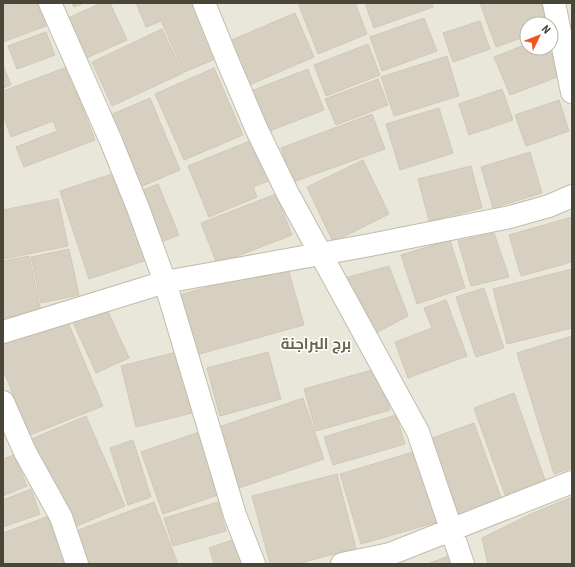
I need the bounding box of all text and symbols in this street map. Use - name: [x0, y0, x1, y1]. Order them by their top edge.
- north arrow: [519, 16, 559, 56]
- text: N: [539, 23, 553, 37]
- district label: برج البراجنة: [281, 335, 351, 354]

